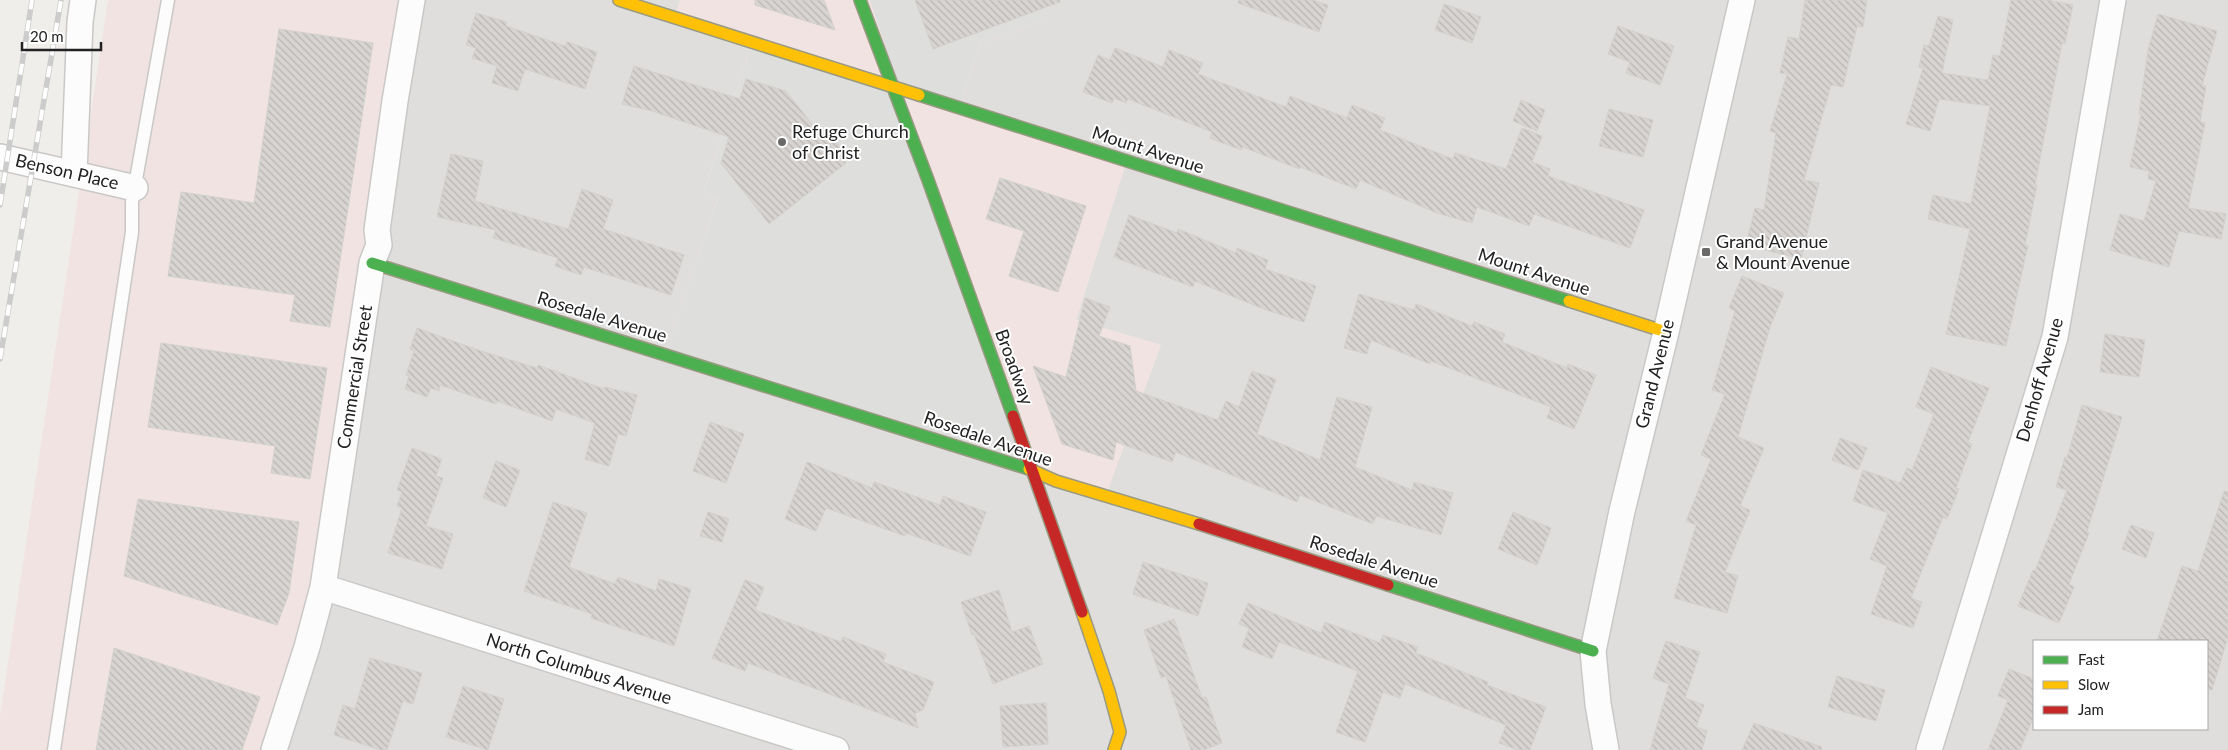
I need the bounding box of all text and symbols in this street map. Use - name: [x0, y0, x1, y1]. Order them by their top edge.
- scale bar: [22, 20, 101, 52]
- text: 20 m: [30, 27, 64, 45]
- place label: Refuge Church of Christ: [792, 120, 909, 163]
- street label: Mount Avenue: [1089, 121, 1207, 178]
- marker: Refuge Church of Christ: [776, 136, 788, 148]
- street label: Benson Place: [13, 148, 121, 194]
- place label: Grand Avenue & Mount Avenue: [1716, 230, 1850, 273]
- street label: Mount Avenue: [1475, 243, 1593, 300]
- marker: Grand Avenue & Mount Avenue: [1700, 246, 1712, 258]
- street label: Rosedale Avenue: [535, 286, 670, 346]
- street label: Commercial Street: [332, 303, 376, 450]
- street label: Denhoff Avenue: [2011, 315, 2067, 444]
- street label: Grand Avenue: [1630, 317, 1678, 431]
- street label: Broadway: [991, 326, 1039, 408]
- street label: Rosedale Avenue: [921, 406, 1056, 470]
- street label: Rosedale Avenue: [1307, 530, 1442, 592]
- street label: North Columbus Avenue: [484, 628, 675, 708]
- legend: [2033, 640, 2208, 730]
- text: Fast: [2078, 650, 2105, 668]
- text: Slow: [2078, 675, 2110, 693]
- text: Jam: [2078, 700, 2104, 718]

